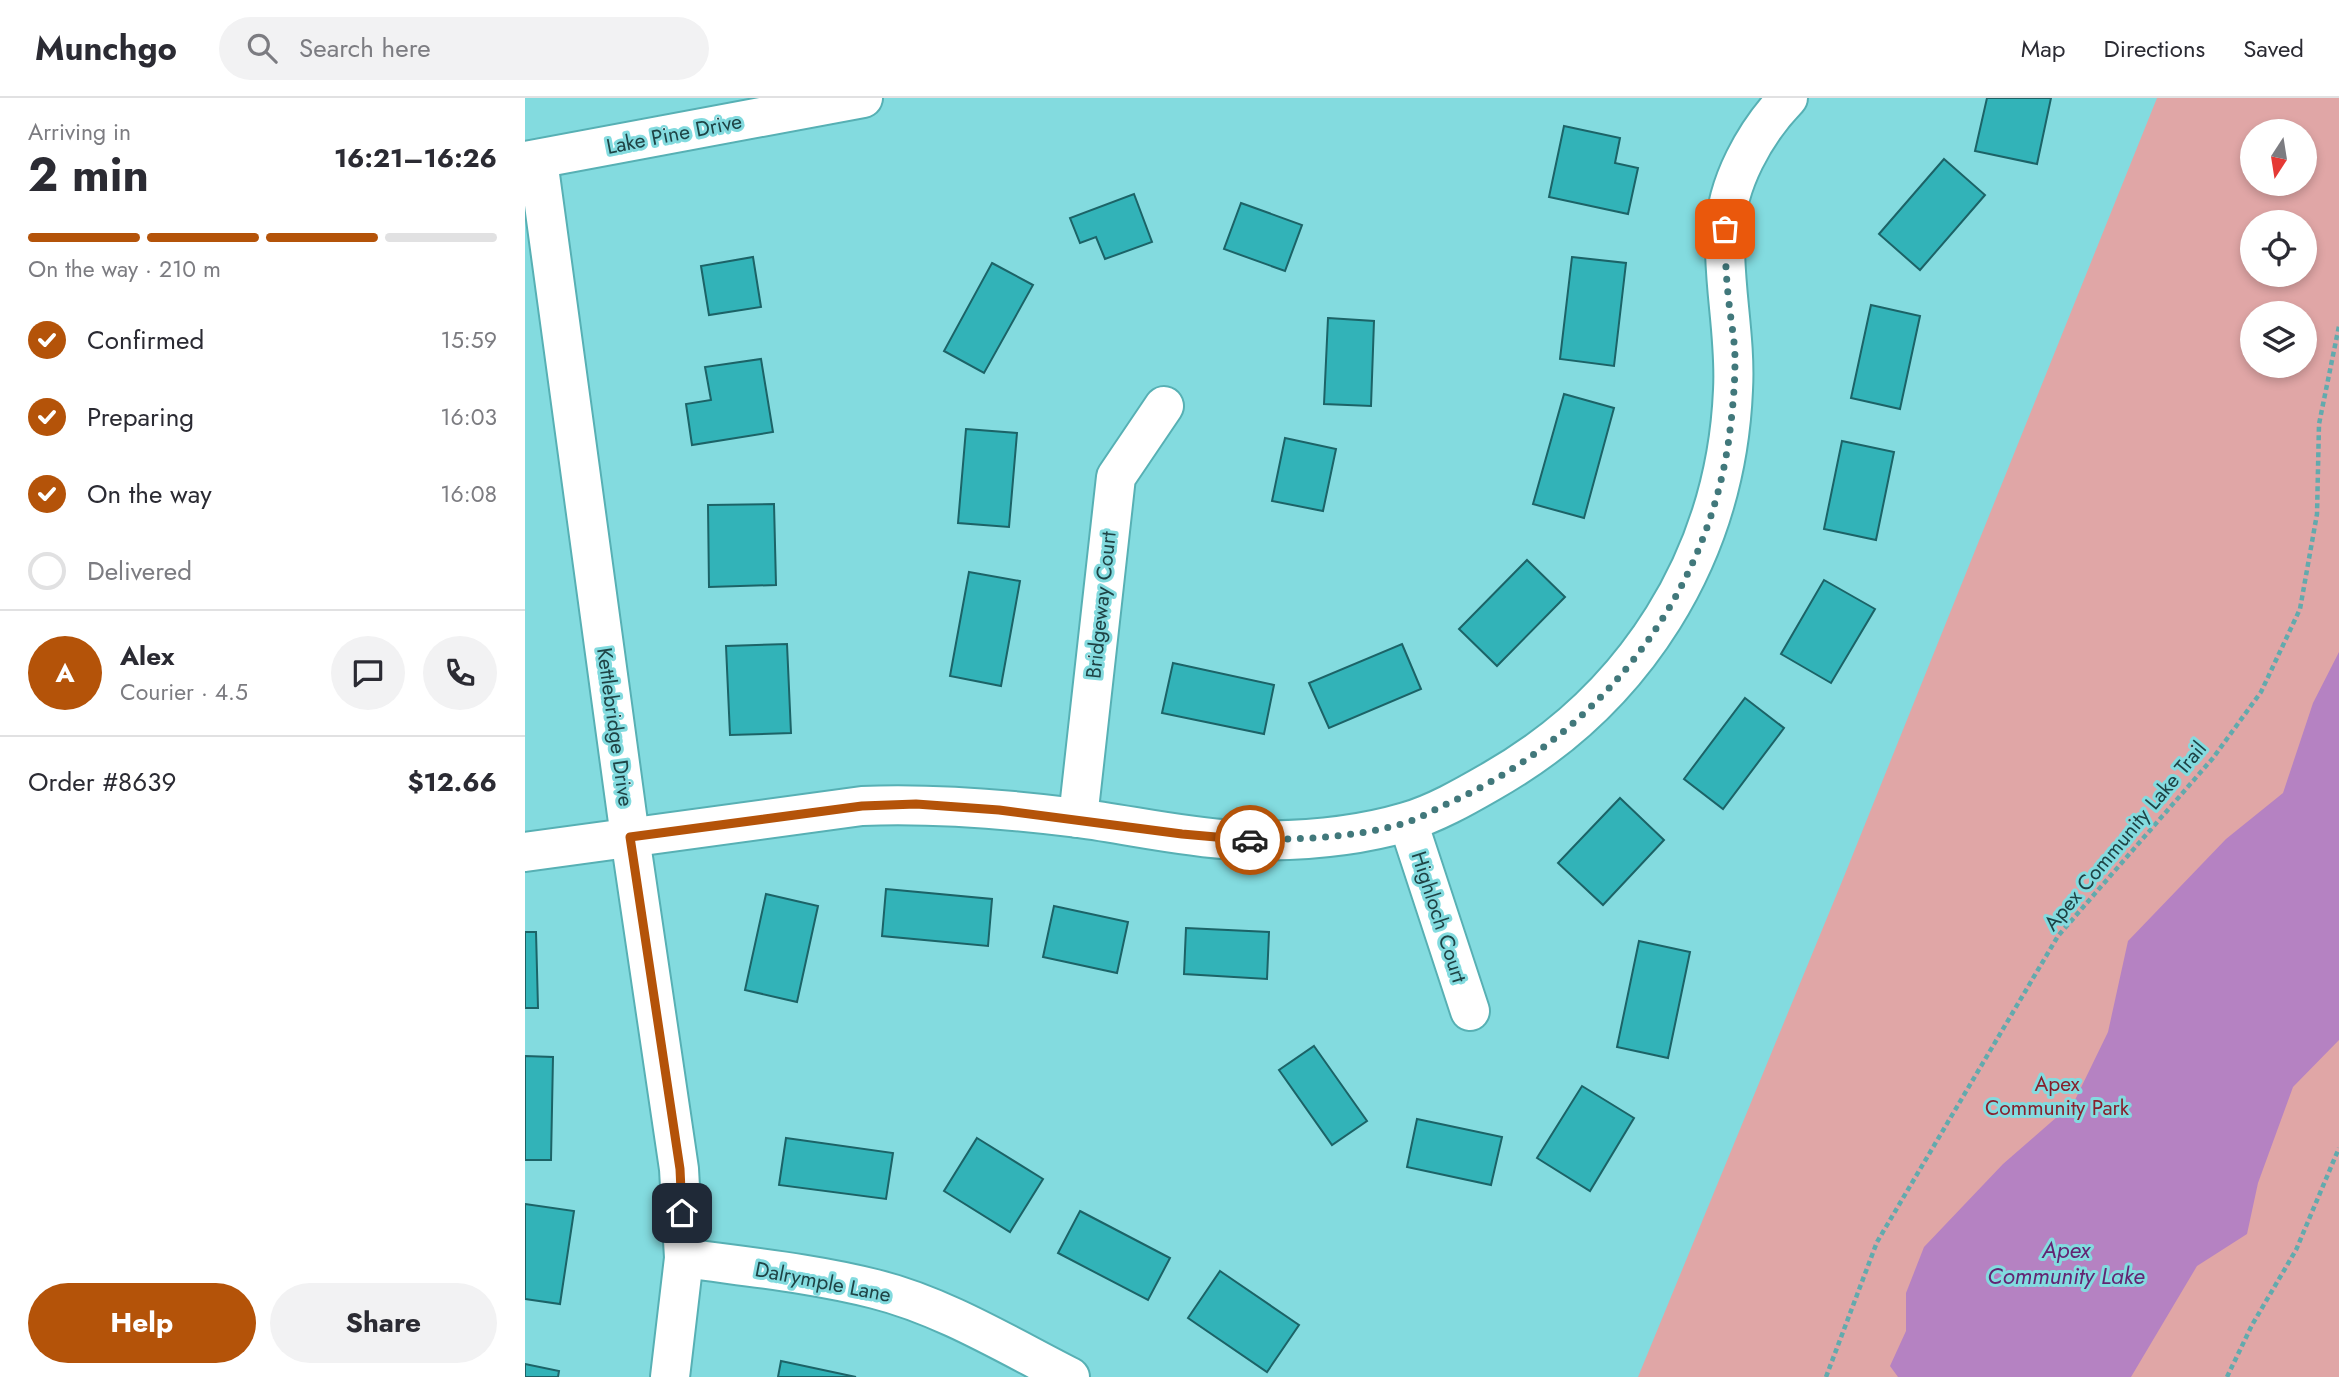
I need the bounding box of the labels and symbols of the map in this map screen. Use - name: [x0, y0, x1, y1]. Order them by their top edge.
- street label: Lake Pine Drive: [604, 106, 744, 162]
- north arrow: [2240, 119, 2317, 196]
- pin: [1695, 199, 1755, 259]
- street label: Bridgeway Court: [1078, 530, 1124, 680]
- street label: Kettlebridge Drive: [589, 646, 641, 809]
- street label: Apex Community Lake Trail: [2037, 735, 2213, 937]
- courier: [1215, 805, 1285, 875]
- street label: Highloch Court: [1404, 848, 1474, 986]
- park label: Apex Community Park: [1985, 1069, 2130, 1123]
- pin: [652, 1183, 712, 1243]
- water label: Apex Community Lake: [1987, 1233, 2145, 1293]
- street label: Dalrymple Lane: [752, 1254, 894, 1310]

